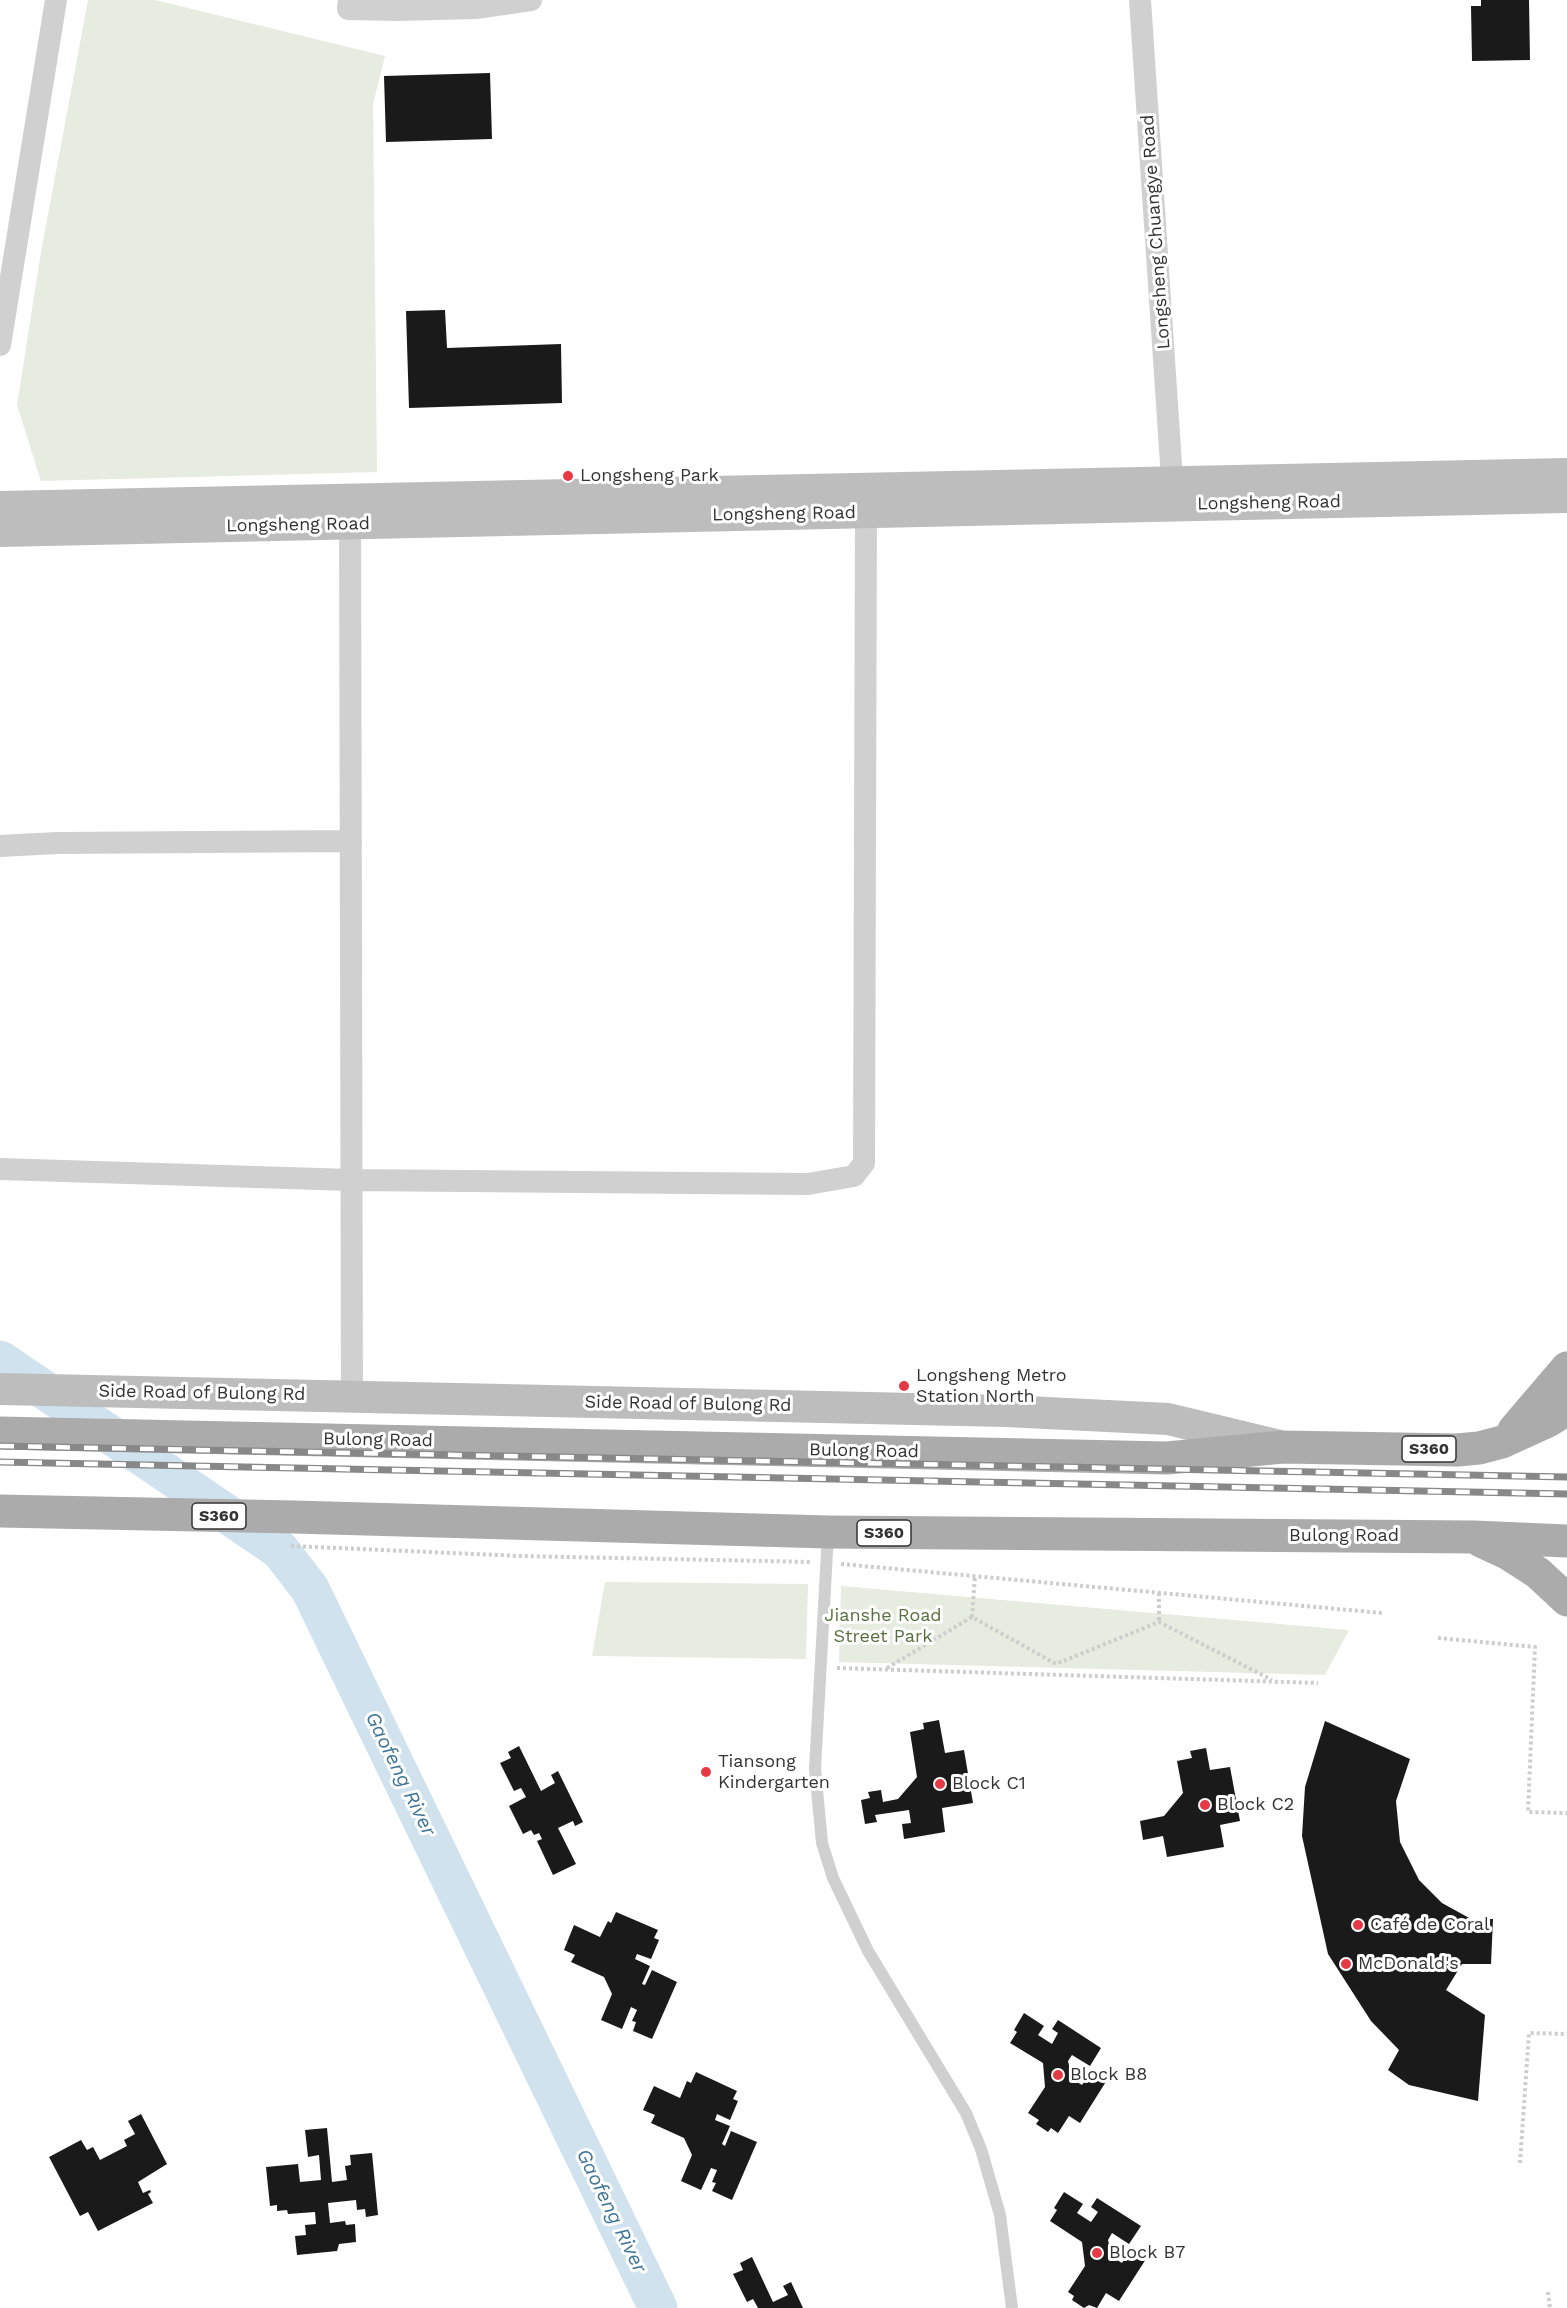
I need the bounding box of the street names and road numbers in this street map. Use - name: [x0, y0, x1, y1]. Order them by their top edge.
- street label: Longsheng Chuangye Road: [1137, 114, 1175, 350]
- street label: Longsheng Road: [1197, 491, 1341, 515]
- street label: Longsheng Road: [712, 502, 856, 526]
- street label: Longsheng Road: [226, 513, 370, 537]
- street label: Side Road of Bulong Rd: [98, 1380, 306, 1406]
- street label: Side Road of Bulong Rd: [584, 1391, 792, 1417]
- street label: Bulong Road: [323, 1428, 433, 1452]
- road number: S360: [1402, 1436, 1456, 1462]
- street label: Bulong Road: [809, 1439, 919, 1463]
- road number: S360: [192, 1503, 246, 1529]
- road number: S360: [857, 1520, 911, 1546]
- street label: Bulong Road: [1289, 1525, 1399, 1547]

